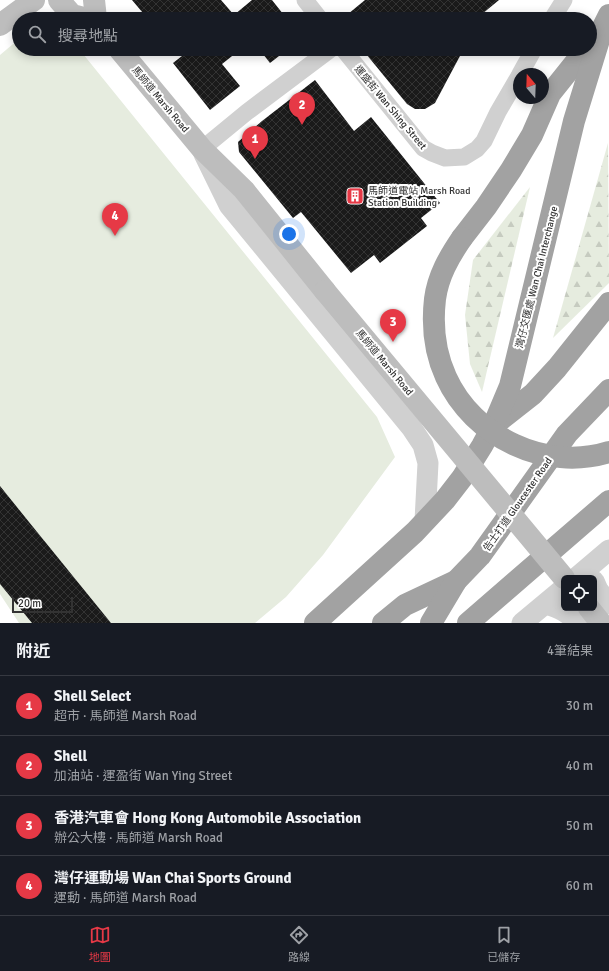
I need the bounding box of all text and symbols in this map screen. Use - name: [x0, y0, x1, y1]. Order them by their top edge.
- search box: [12, 12, 597, 56]
- icon: search: [26, 23, 48, 45]
- text: 搜尋地點: [58, 27, 118, 45]
- street label: 運盛街 Wan Shing Street: [352, 63, 429, 152]
- street label: 馬師道 Marsh Road: [129, 64, 191, 135]
- north arrow: [513, 68, 549, 104]
- pin: 2: [289, 92, 315, 125]
- pin: 1: [242, 126, 268, 159]
- place label: 馬師道電站 Marsh Road Station Building: [368, 185, 470, 209]
- building icon: 馬師道電站 Marsh Road Station Building: [345, 186, 365, 206]
- pin: 4: [102, 203, 128, 236]
- street label: 灣仔交匯處 Wan Chai Interchange: [514, 205, 560, 349]
- your location: [279, 224, 299, 244]
- pin: 3: [380, 309, 406, 342]
- street label: 馬師道 Marsh Road: [353, 327, 415, 398]
- street label: 告士打道 Gloucester Road: [481, 455, 555, 554]
- map controls: [561, 575, 597, 611]
- button: locate: [561, 575, 597, 611]
- scale bar: [12, 595, 73, 614]
- text: 20 m: [18, 597, 41, 610]
- text: 附近: [16, 641, 50, 662]
- text: 4筆結果: [547, 643, 593, 659]
- text: Shell Select: [54, 687, 131, 705]
- text: 1: [25, 698, 33, 714]
- text: 30 m: [566, 698, 593, 714]
- text: 超市 · 馬師道 Marsh Road: [54, 708, 197, 724]
- text: Shell: [54, 747, 87, 765]
- text: 2: [25, 758, 33, 774]
- text: 40 m: [566, 758, 593, 774]
- text: 加油站 · 運盈街 Wan Ying Street: [54, 768, 232, 784]
- text: 香港汽車會 Hong Kong Automobile Association: [54, 809, 361, 827]
- text: 3: [25, 818, 33, 834]
- text: 50 m: [566, 818, 593, 834]
- text: 辦公大樓 · 馬師道 Marsh Road: [54, 830, 223, 846]
- text: 灣仔運動場 Wan Chai Sports Ground: [54, 869, 292, 887]
- text: 4: [25, 878, 33, 894]
- text: 60 m: [566, 878, 593, 894]
- text: 運動 · 馬師道 Marsh Road: [54, 890, 197, 906]
- tab: 地圖: [89, 924, 111, 964]
- tab: 路線: [288, 924, 310, 964]
- tab: 已儲存: [487, 924, 520, 964]

